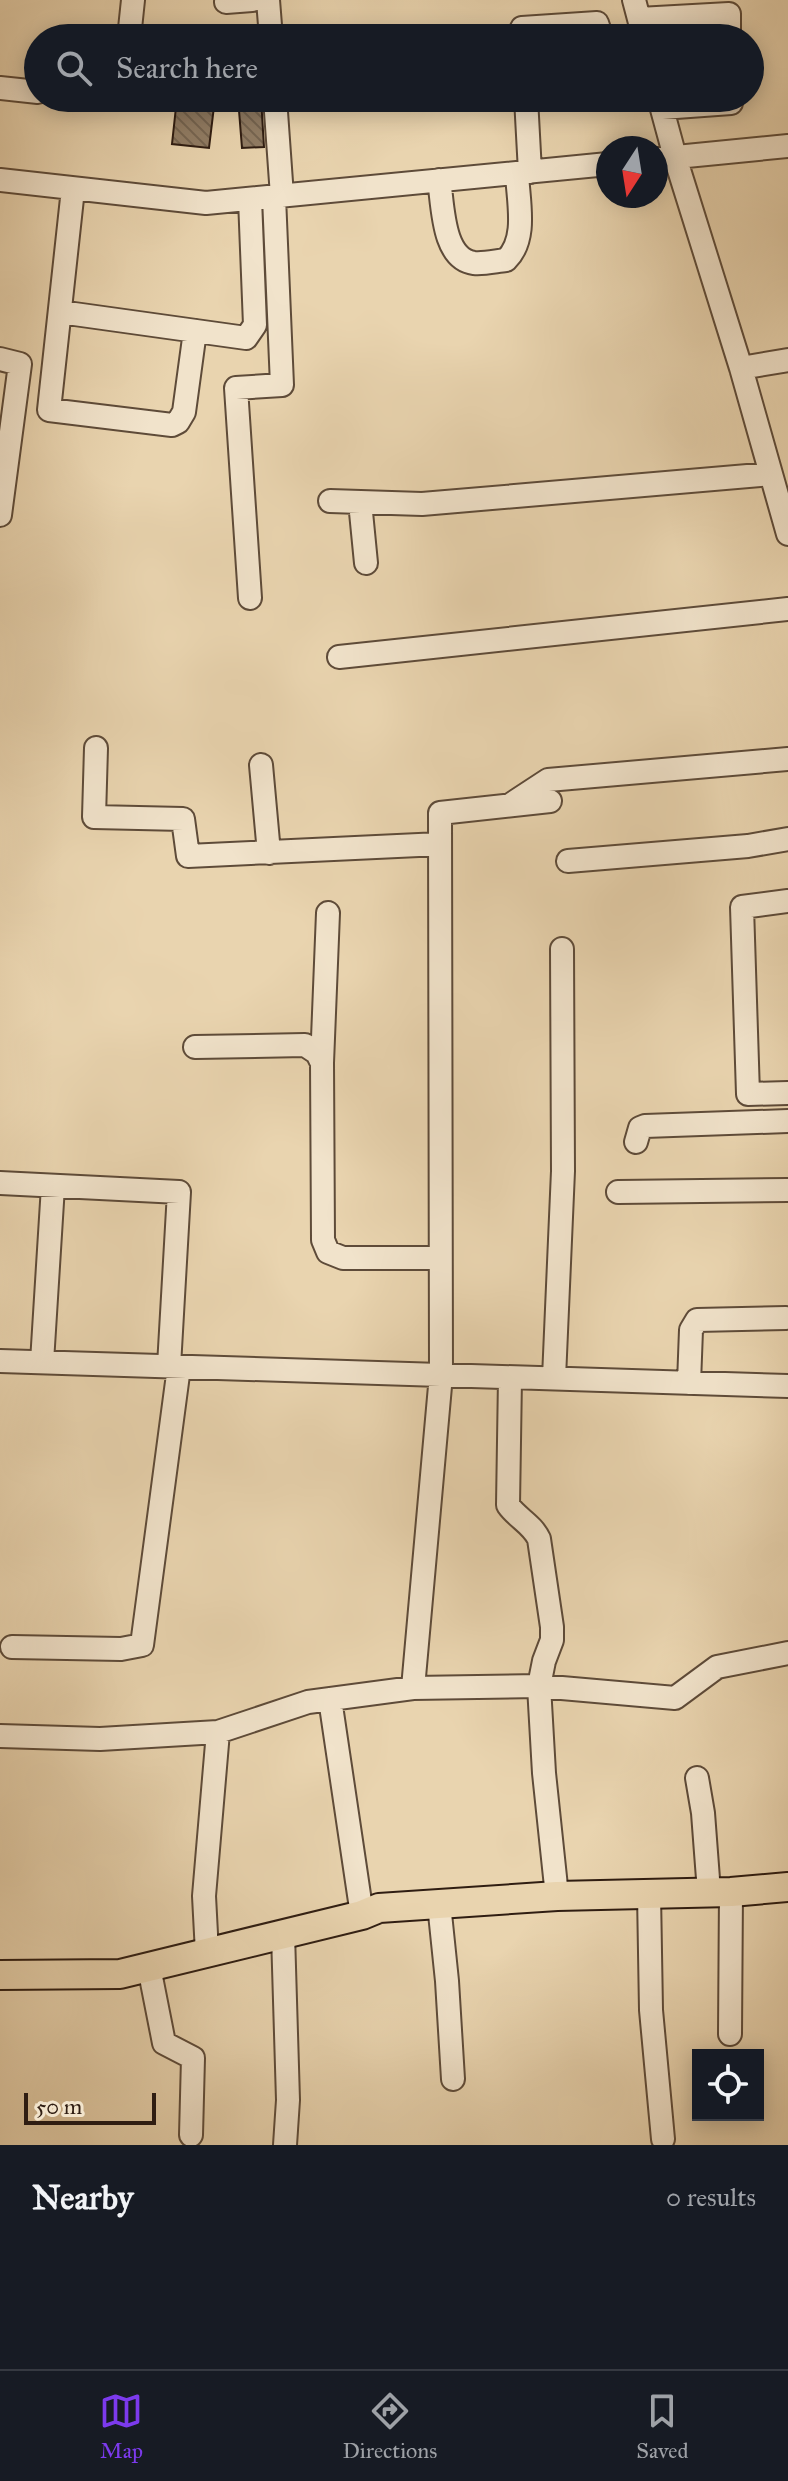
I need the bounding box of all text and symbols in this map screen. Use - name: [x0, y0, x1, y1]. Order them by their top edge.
- search box: [24, 24, 764, 112]
- icon: search: [52, 46, 96, 90]
- text: Search here: [116, 50, 258, 86]
- north arrow: [596, 136, 668, 208]
- map controls: [692, 2049, 764, 2121]
- button: locate: [692, 2049, 764, 2121]
- scale bar: [24, 2089, 156, 2125]
- text: 50 m: [36, 2093, 82, 2120]
- text: Nearby: [32, 2177, 134, 2218]
- text: 0 results: [666, 2181, 756, 2213]
- tab: Map: [99, 2389, 143, 2464]
- tab: Directions: [342, 2389, 437, 2464]
- tab: Saved: [636, 2389, 688, 2464]

